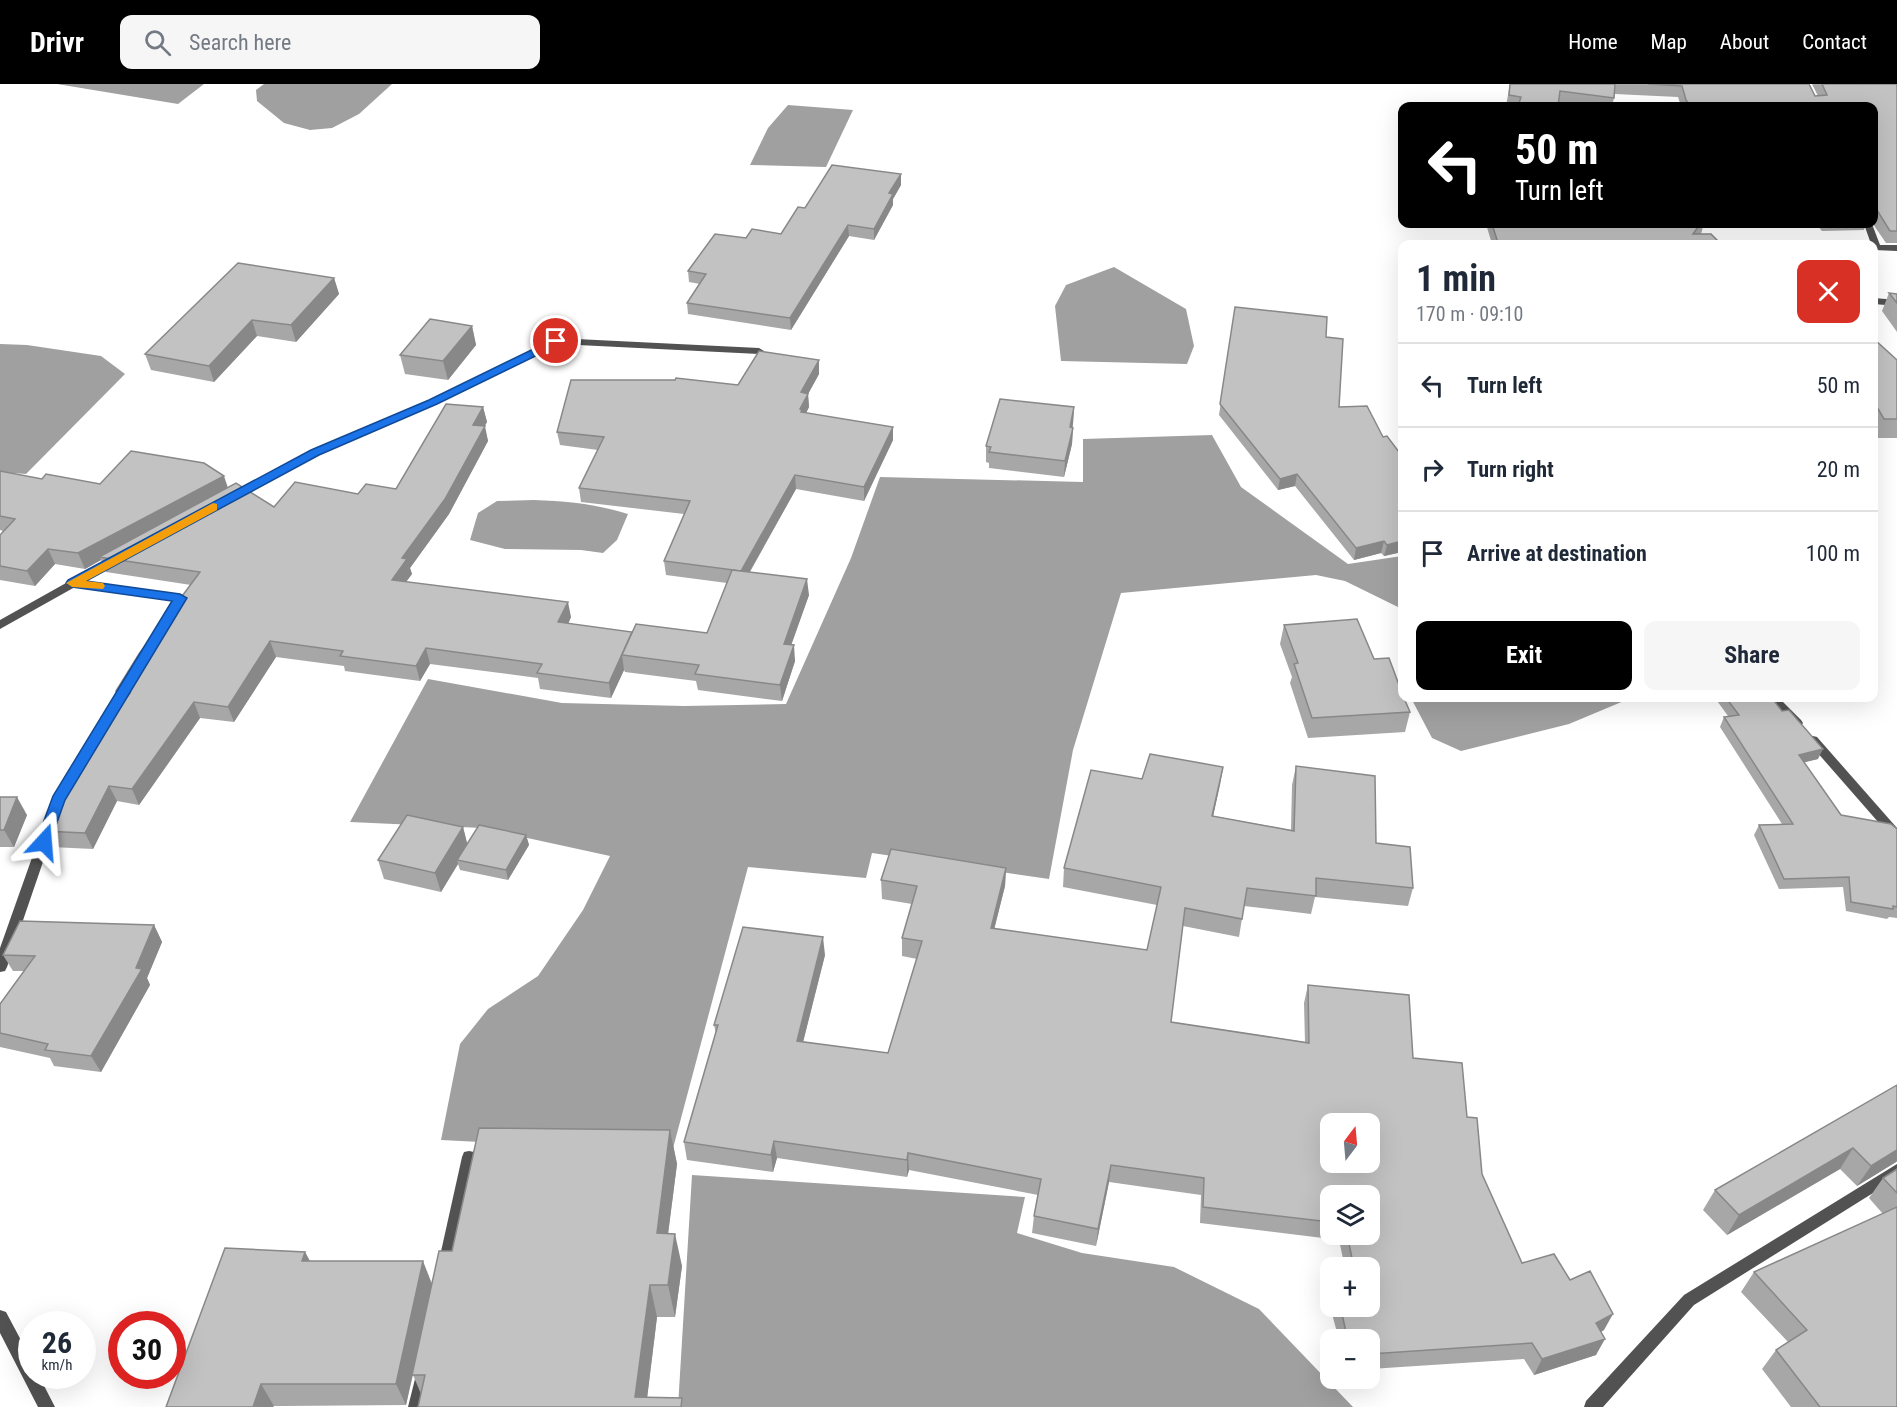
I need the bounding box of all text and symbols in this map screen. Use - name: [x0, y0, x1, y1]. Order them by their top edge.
- search box: [120, 15, 540, 69]
- text: Drivr: [30, 26, 84, 59]
- icon: search: [141, 26, 174, 59]
- text: Search here: [189, 30, 291, 55]
- text: Home: [1568, 30, 1618, 54]
- text: Map: [1651, 30, 1687, 54]
- text: About: [1720, 30, 1769, 54]
- text: Contact: [1802, 30, 1867, 54]
- text: 50 m: [1515, 125, 1598, 174]
- icon: left: [1416, 126, 1494, 204]
- text: Turn left: [1515, 175, 1604, 207]
- text: 1 min: [1416, 258, 1496, 300]
- button: close: [1797, 260, 1860, 323]
- text: 170 m · 09:10: [1416, 302, 1523, 326]
- pin: [530, 315, 581, 366]
- icon: arrive: [539, 324, 572, 357]
- icon: left: [1416, 369, 1449, 402]
- text: Turn left: [1467, 373, 1542, 398]
- text: 50 m: [1817, 373, 1860, 398]
- icon: right: [1416, 453, 1449, 486]
- text: Turn right: [1467, 457, 1554, 482]
- text: 20 m: [1817, 457, 1860, 482]
- icon: arrive: [1416, 537, 1449, 570]
- text: Arrive at destination: [1467, 541, 1647, 566]
- text: 100 m: [1806, 541, 1860, 566]
- button: Exit: [1416, 621, 1632, 690]
- button: Share: [1644, 621, 1860, 690]
- position arrow: [12, 810, 76, 874]
- north arrow: [1320, 1113, 1380, 1173]
- map controls: [1320, 1113, 1380, 1389]
- button: layers: [1320, 1185, 1380, 1245]
- button: +: [1320, 1257, 1380, 1317]
- speed limit sign: 30: [108, 1311, 186, 1389]
- text: 26: [42, 1325, 72, 1360]
- button: −: [1320, 1329, 1380, 1389]
- text: km/h: [42, 1356, 72, 1374]

